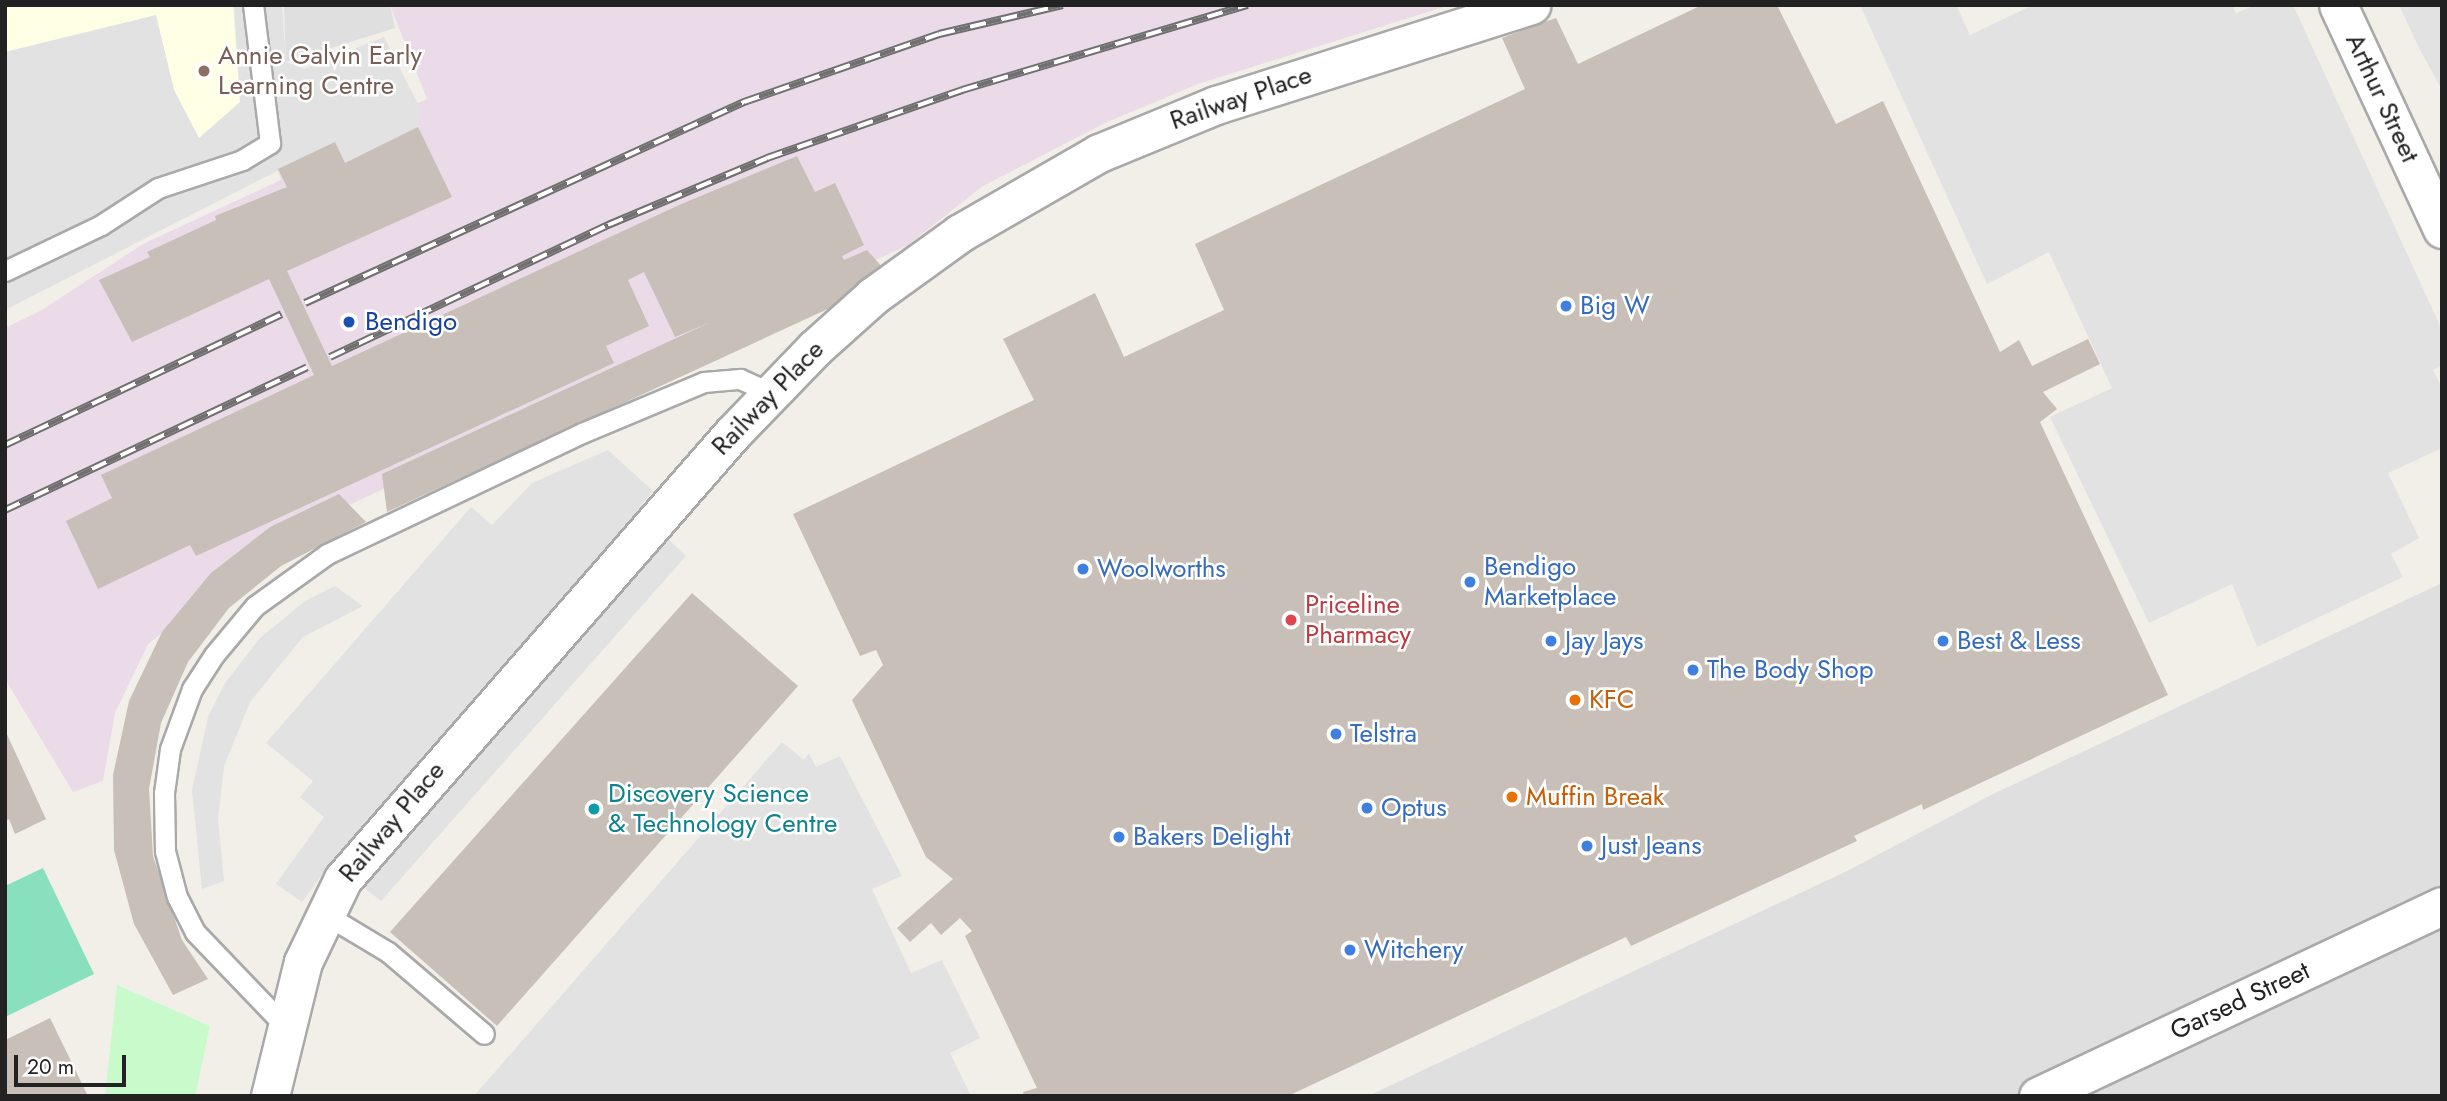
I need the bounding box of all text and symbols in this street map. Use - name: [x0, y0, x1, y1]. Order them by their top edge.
- street label: Arthur Street: [2339, 29, 2425, 167]
- place label: Annie Galvin Early Learning Centre: [218, 40, 422, 102]
- street label: Railway Place: [1166, 59, 1316, 137]
- marker: Annie Galvin Early Learning Centre: [196, 63, 212, 79]
- place label: Big W: [1580, 290, 1650, 322]
- marker: Big W: [1558, 298, 1574, 314]
- place label: Bendigo: [365, 306, 457, 338]
- marker: Bendigo: [339, 312, 359, 332]
- street label: Railway Place: [705, 334, 831, 462]
- place label: Bendigo Marketplace: [1484, 551, 1616, 612]
- place label: Woolworths: [1097, 553, 1226, 585]
- marker: Woolworths: [1075, 561, 1091, 577]
- marker: Bendigo Marketplace: [1462, 574, 1478, 590]
- place label: Priceline Pharmacy: [1305, 589, 1411, 650]
- marker: Priceline Pharmacy: [1283, 612, 1299, 628]
- place label: Jay Jays: [1565, 625, 1643, 657]
- place label: Best & Less: [1957, 625, 2081, 657]
- marker: Jay Jays: [1543, 633, 1559, 649]
- marker: Best & Less: [1935, 633, 1951, 649]
- place label: The Body Shop: [1707, 654, 1874, 686]
- marker: The Body Shop: [1685, 662, 1701, 678]
- place label: KFC: [1589, 684, 1634, 716]
- marker: KFC: [1567, 692, 1583, 708]
- place label: Telstra: [1350, 718, 1417, 750]
- marker: Telstra: [1328, 726, 1344, 742]
- street label: Railway Place: [333, 755, 451, 889]
- place label: Discovery Science & Technology Centre: [608, 778, 837, 840]
- place label: Muffin Break: [1526, 781, 1664, 813]
- marker: Muffin Break: [1504, 789, 1520, 805]
- place label: Optus: [1381, 792, 1447, 824]
- marker: Optus: [1359, 800, 1375, 816]
- marker: Discovery Science & Technology Centre: [586, 801, 602, 817]
- place label: Bakers Delight: [1133, 821, 1290, 853]
- marker: Bakers Delight: [1111, 829, 1127, 845]
- place label: Just Jeans: [1601, 830, 1702, 862]
- marker: Just Jeans: [1579, 838, 1595, 854]
- place label: Witchery: [1364, 934, 1463, 966]
- marker: Witchery: [1342, 942, 1358, 958]
- street label: Garsed Street: [2165, 955, 2315, 1047]
- scale bar: [18, 1042, 130, 1086]
- text: 20 m: [27, 1052, 74, 1082]

